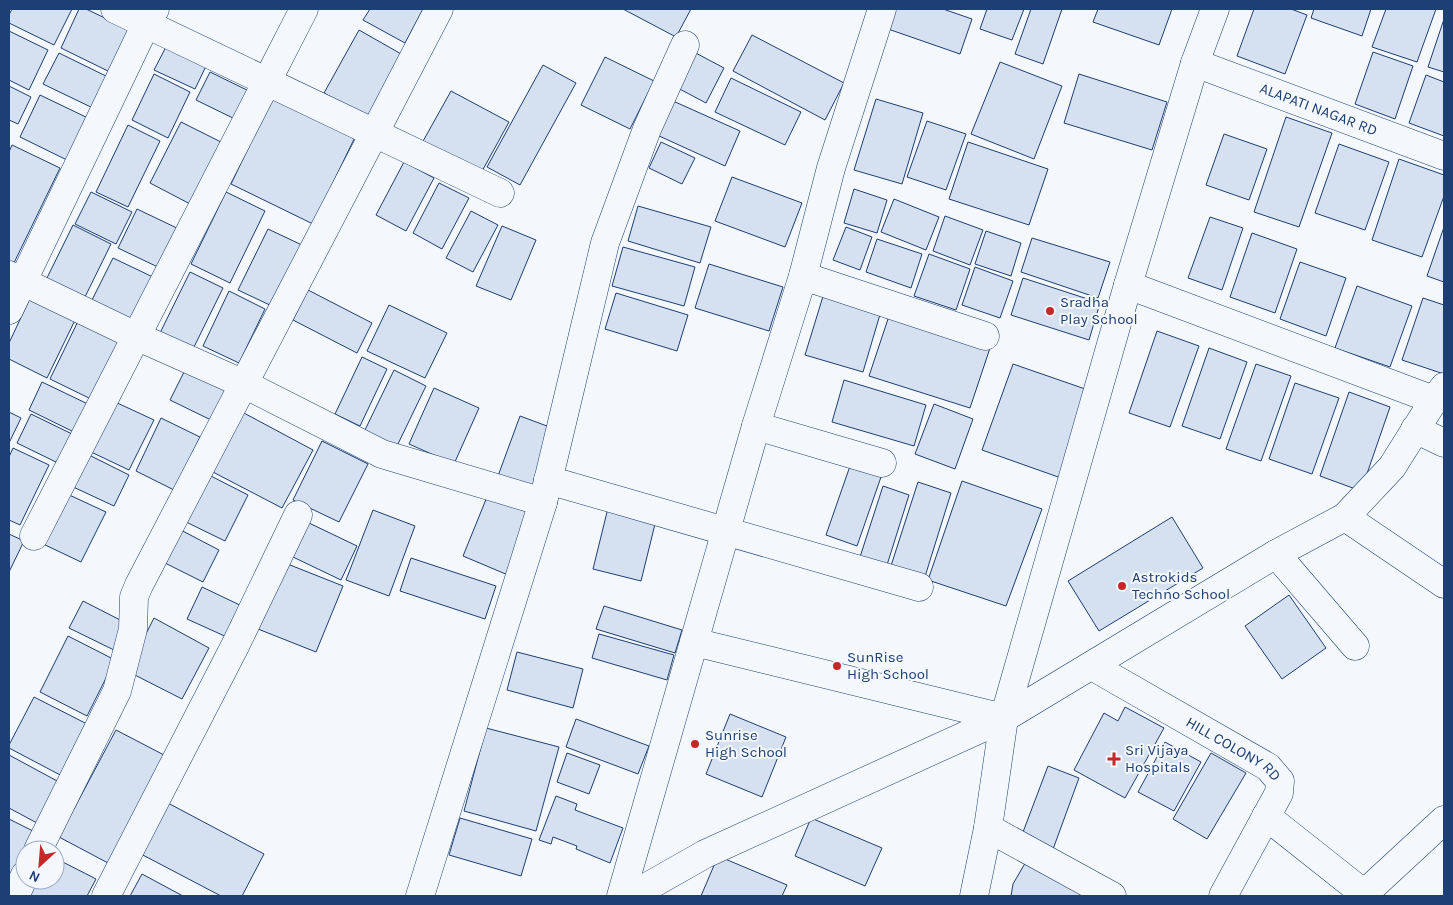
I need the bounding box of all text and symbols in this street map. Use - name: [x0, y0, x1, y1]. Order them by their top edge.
- street label: ALAPATI NAGAR RD: [1257, 79, 1380, 139]
- place label: Sradha Play School: [1060, 293, 1138, 328]
- marker: Sradha Play School: [1044, 305, 1056, 317]
- place label: Astrokids Techno School: [1132, 568, 1230, 603]
- marker: Astrokids Techno School: [1116, 580, 1128, 592]
- place label: SunRise High School: [847, 648, 929, 683]
- marker: SunRise High School: [831, 660, 843, 672]
- street label: HILL COLONY RD: [1183, 713, 1285, 785]
- place label: Sunrise High School: [705, 726, 787, 761]
- marker: Sunrise High School: [689, 738, 701, 750]
- place label: Sri Vijaya Hospitals: [1125, 741, 1190, 776]
- marker: Sri Vijaya Hospitals: [1107, 752, 1121, 766]
- north arrow: [15, 840, 65, 890]
- text: N: [26, 866, 43, 886]

